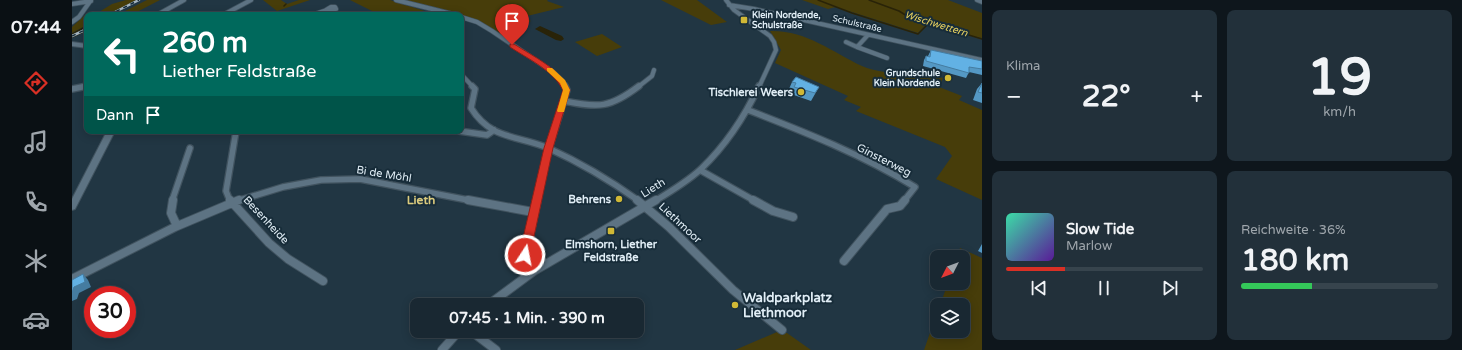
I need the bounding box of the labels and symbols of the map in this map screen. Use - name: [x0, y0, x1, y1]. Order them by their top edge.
- pin: [495, 4, 529, 45]
- water label: Wischwettern: [903, 9, 970, 40]
- place label: Klein Nordende, Schulstraße: [752, 10, 821, 31]
- street label: Schulstraße: [831, 13, 883, 35]
- marker: Klein Nordende, Schulstraße: [739, 15, 749, 25]
- place label: Grundschule Klein Nordende: [874, 68, 940, 89]
- marker: Grundschule Klein Nordende: [943, 73, 953, 83]
- place label: Tischlerei Weers: [707, 86, 794, 99]
- marker: Tischlerei Weers: [796, 87, 806, 97]
- street label: Ginsterweg: [855, 141, 913, 179]
- street label: Bi de Möhl: [355, 163, 413, 185]
- street label: Lieth: [638, 176, 668, 200]
- street label: Besenheide: [240, 193, 292, 247]
- district label: Lieth: [407, 193, 435, 207]
- place label: Behrens: [568, 193, 612, 206]
- marker: Behrens: [614, 194, 624, 204]
- street label: Liethmoor: [656, 200, 705, 247]
- marker: Elmshorn, Liether Feldstraße: [606, 226, 616, 236]
- position arrow: [504, 234, 546, 276]
- place label: Elmshorn, Liether Feldstraße: [565, 238, 658, 264]
- north arrow: [930, 250, 970, 290]
- speed limit sign: 30: [84, 286, 136, 338]
- place label: Waldparkplatz Liethmoor: [743, 290, 832, 321]
- marker: Waldparkplatz Liethmoor: [730, 300, 740, 310]

